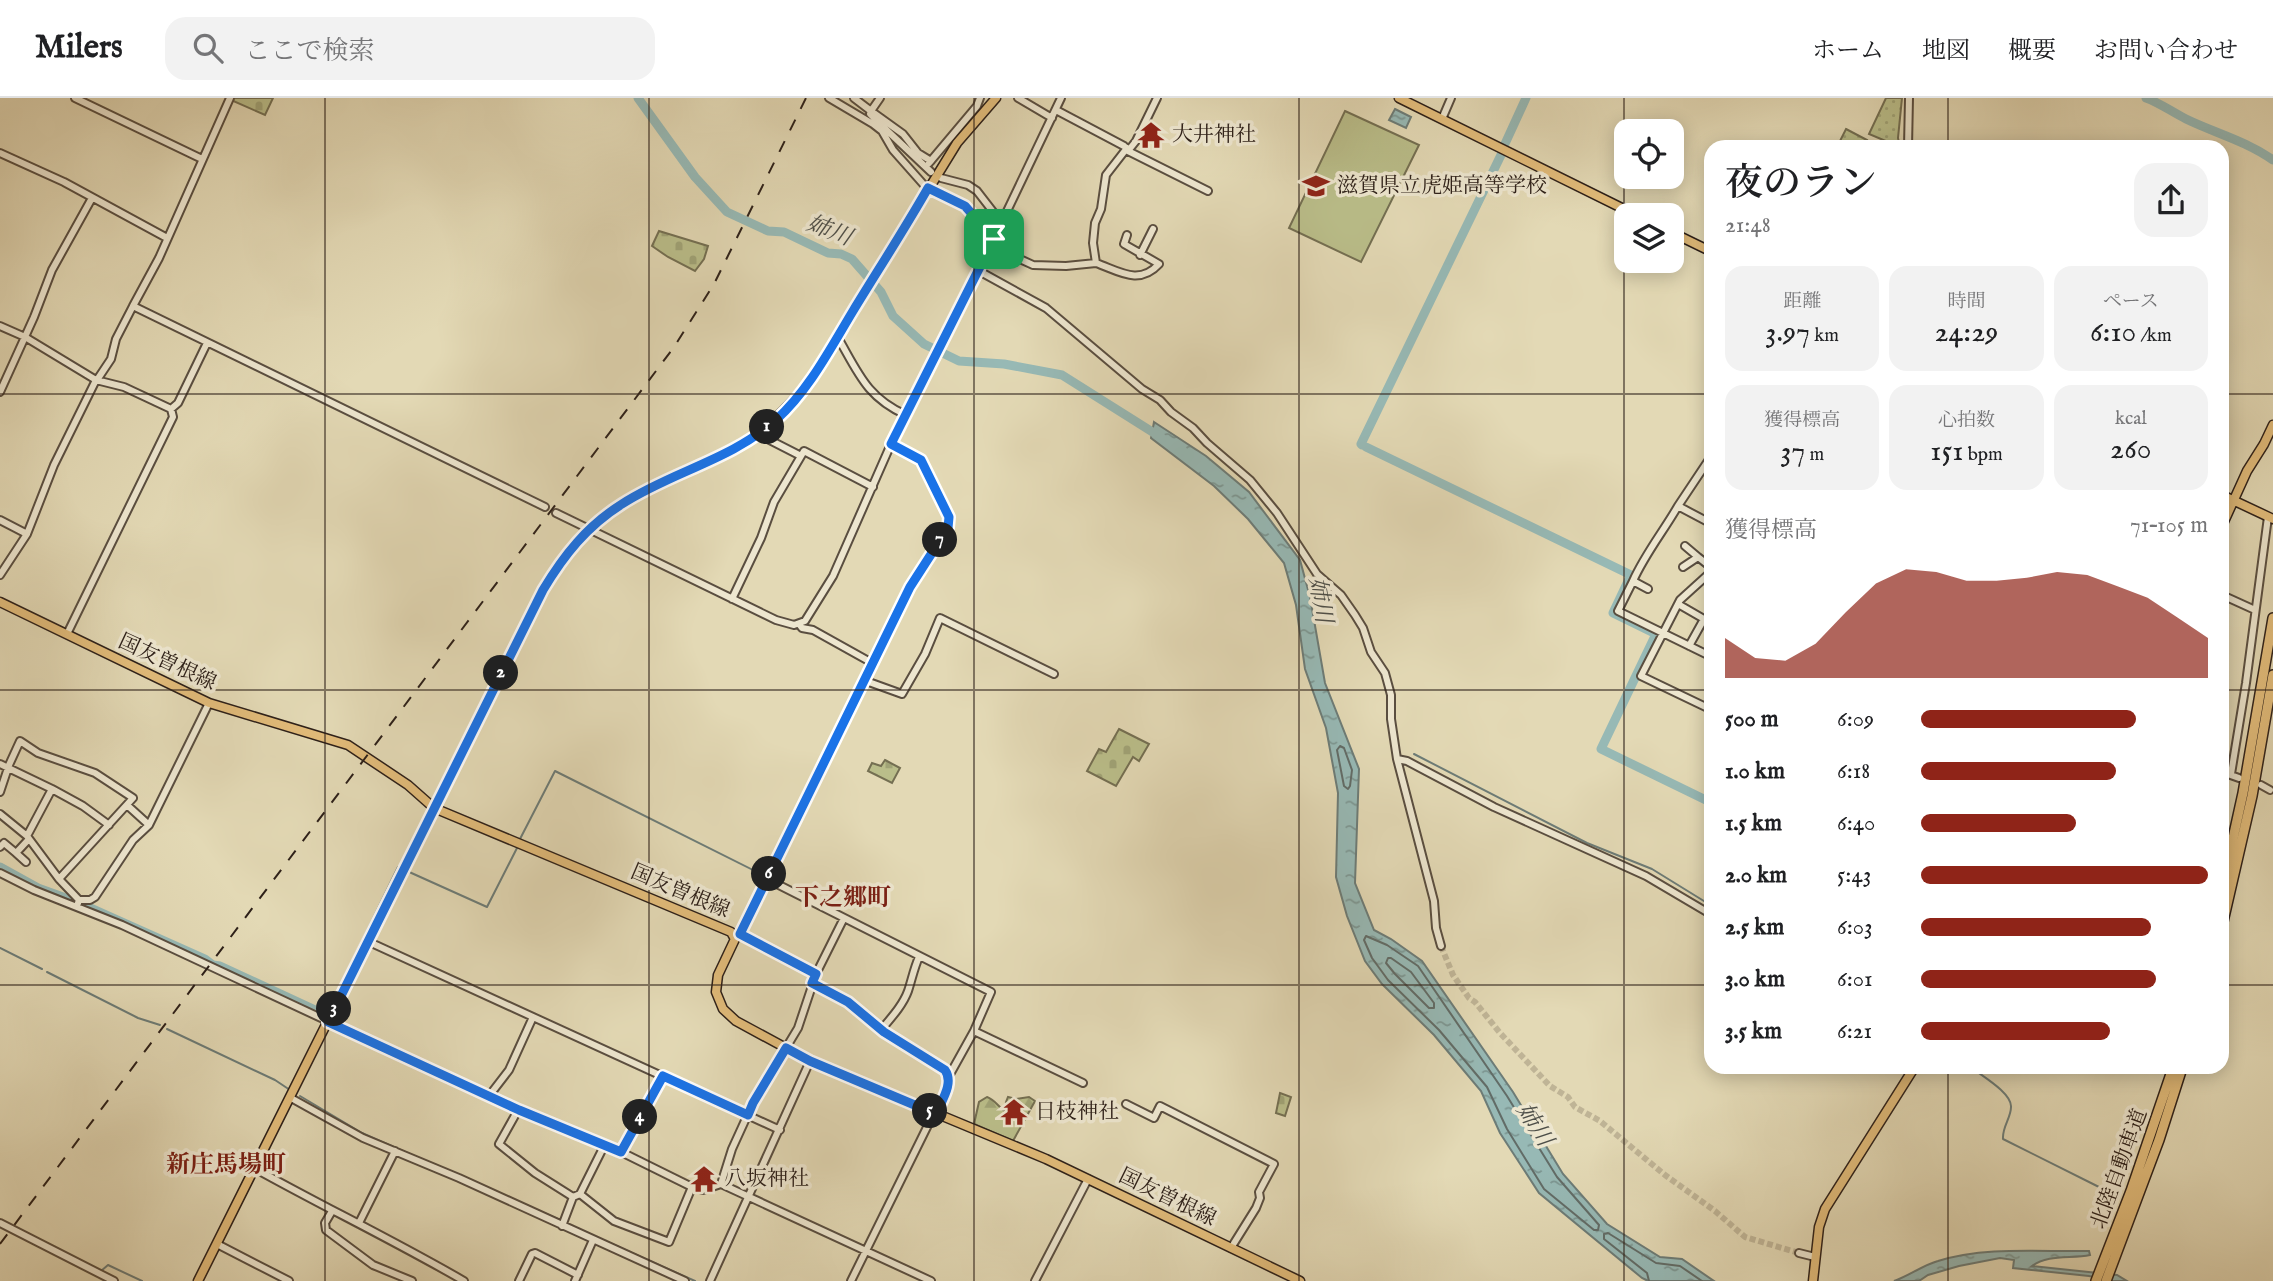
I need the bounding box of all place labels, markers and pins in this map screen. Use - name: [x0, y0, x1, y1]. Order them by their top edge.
- temple icon: 大井神社: [1136, 120, 1166, 150]
- place label: 大井神社: [1172, 122, 1256, 149]
- school or university icon: 滋賀県立虎姫高等学校: [1301, 171, 1331, 201]
- place label: 滋賀県立虎姫高等学校: [1337, 173, 1547, 200]
- pin: [964, 209, 1024, 269]
- pin: 1: [750, 410, 784, 444]
- pin: 7: [922, 522, 958, 558]
- pin: 2: [484, 656, 518, 690]
- pin: 6: [752, 856, 786, 892]
- pin: 3: [316, 992, 352, 1026]
- pin: 5: [912, 1094, 948, 1128]
- temple icon: 日枝神社: [999, 1097, 1029, 1127]
- place label: 日枝神社: [1035, 1099, 1119, 1126]
- pin: 4: [622, 1100, 658, 1134]
- temple icon: 八坂神社: [689, 1164, 719, 1194]
- place label: 八坂神社: [725, 1166, 809, 1193]

